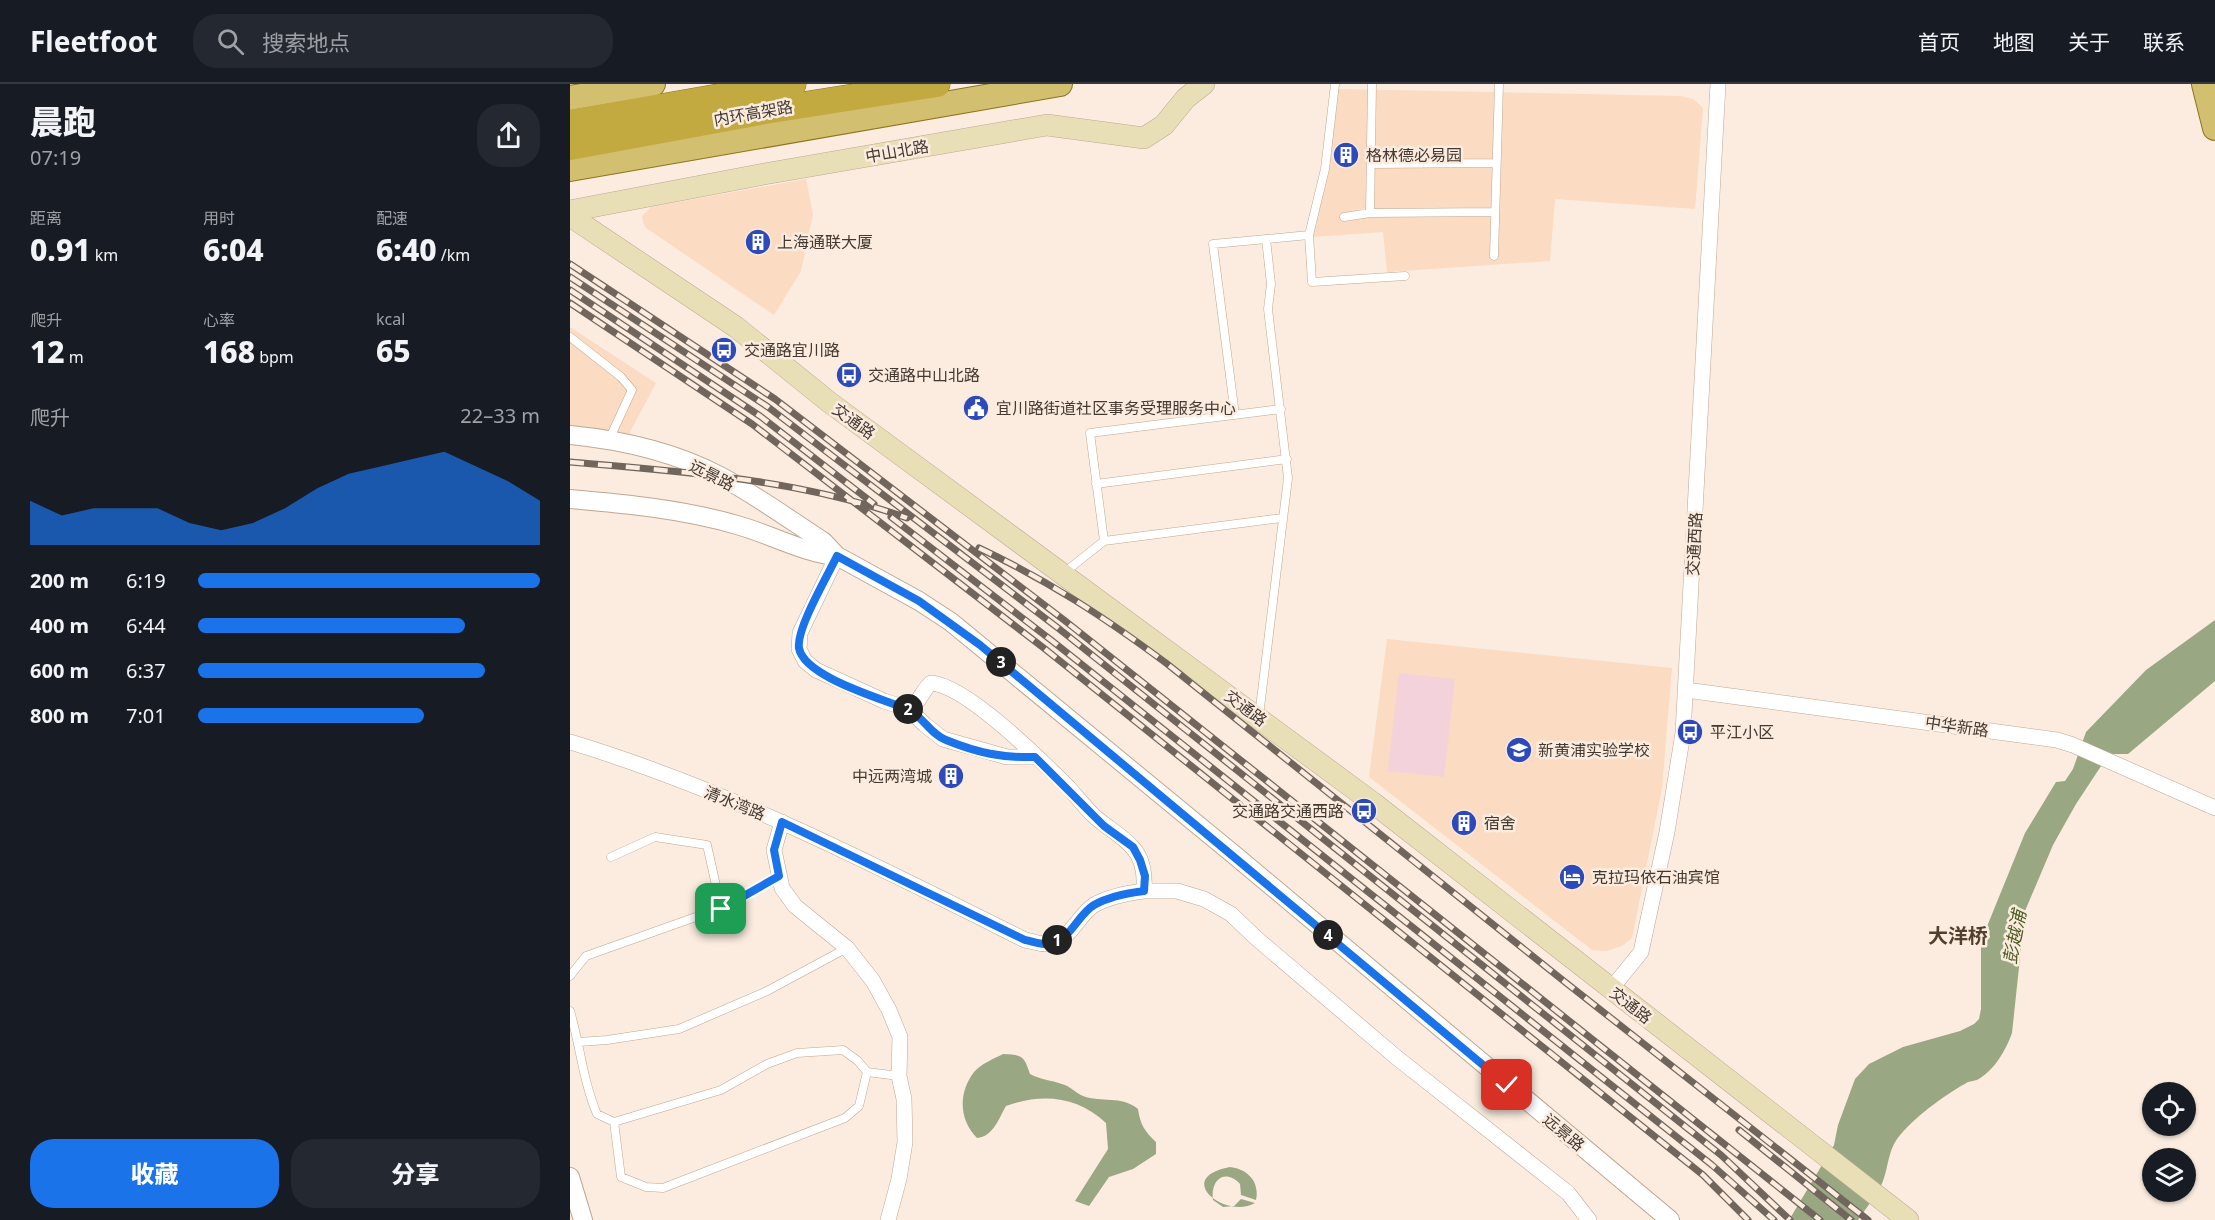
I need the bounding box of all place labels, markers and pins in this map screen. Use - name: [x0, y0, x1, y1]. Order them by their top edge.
- building icon: 格林德必易园: [1331, 140, 1361, 170]
- place label: 格林德必易园: [1366, 144, 1462, 166]
- building icon: 上海通联大厦: [743, 227, 773, 257]
- place label: 上海通联大厦: [777, 231, 873, 253]
- bus stop icon: 交通路宜川路: [709, 335, 739, 365]
- place label: 交通路宜川路: [744, 339, 840, 361]
- bus stop icon: 交通路中山北路: [834, 360, 864, 390]
- place label: 交通路中山北路: [868, 364, 980, 386]
- public building icon: 宜川路街道社区事务受理服务中心: [961, 393, 991, 423]
- place label: 宜川路街道社区事务受理服务中心: [996, 397, 1236, 419]
- pin: 3: [986, 647, 1016, 677]
- pin: 2: [893, 694, 923, 724]
- bus stop icon: 平江小区: [1675, 717, 1705, 747]
- place label: 平江小区: [1710, 721, 1774, 743]
- school or university icon: 新黄浦实验学校: [1504, 735, 1534, 765]
- place label: 新黄浦实验学校: [1538, 739, 1650, 761]
- building icon: 中远两湾城: [936, 761, 966, 791]
- place label: 中远两湾城: [852, 765, 932, 787]
- bus stop icon: 交通路交通西路: [1349, 796, 1379, 826]
- place label: 交通路交通西路: [1232, 800, 1344, 822]
- building icon: 宿舍: [1449, 808, 1479, 838]
- place label: 宿舍: [1484, 812, 1516, 834]
- hotel icon: 克拉玛依石油宾馆: [1557, 862, 1587, 892]
- place label: 克拉玛依石油宾馆: [1592, 866, 1720, 888]
- pin: [695, 883, 746, 934]
- pin: 4: [1313, 920, 1343, 950]
- pin: 1: [1042, 925, 1072, 955]
- pin: [1481, 1059, 1532, 1110]

